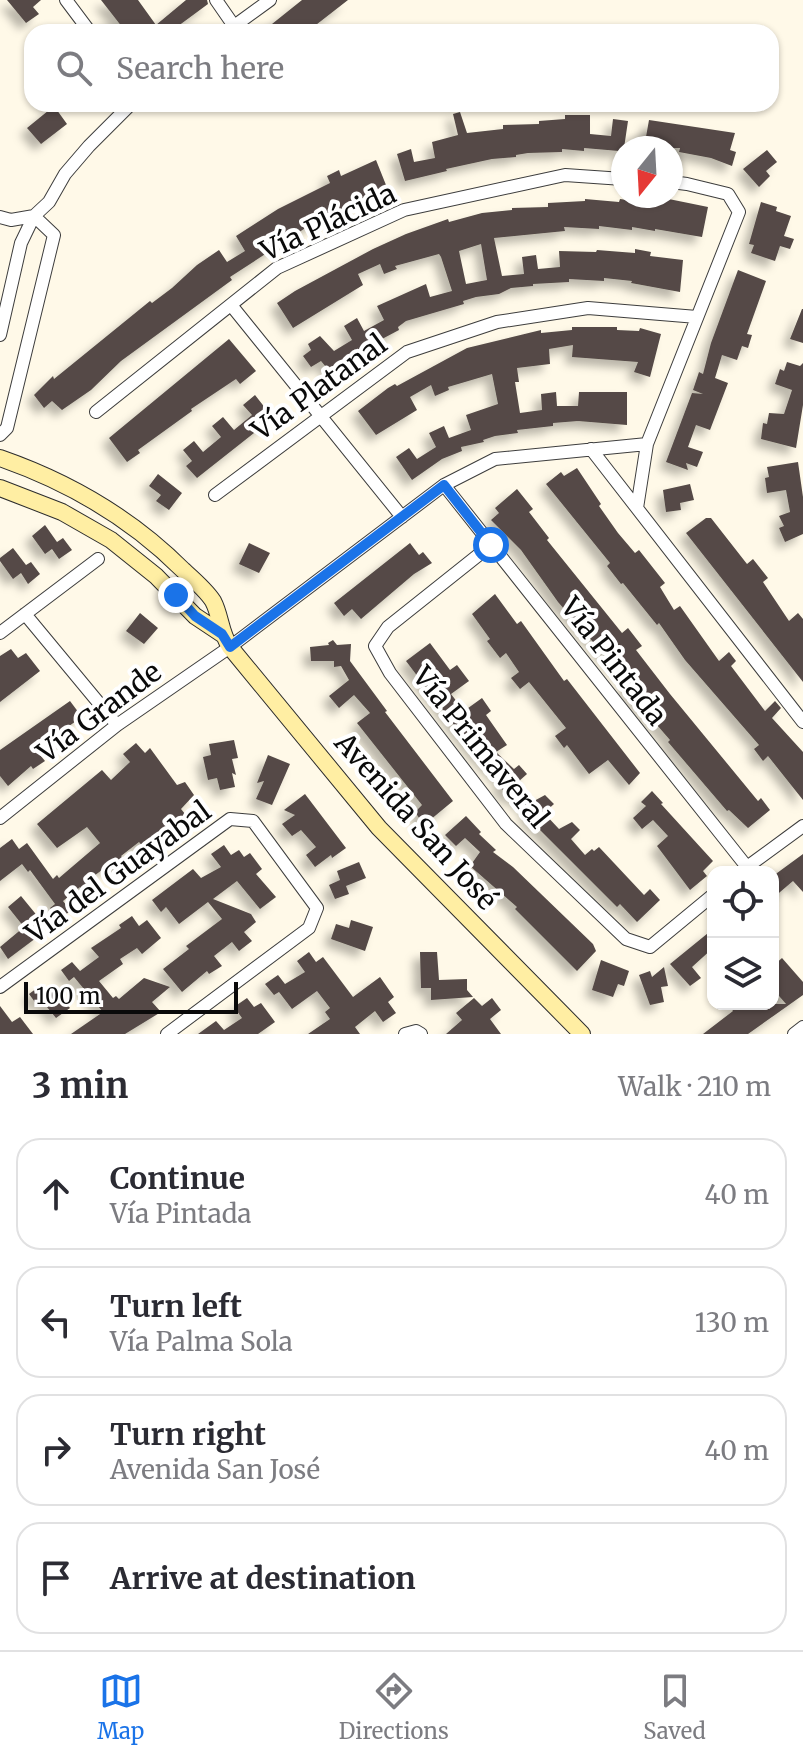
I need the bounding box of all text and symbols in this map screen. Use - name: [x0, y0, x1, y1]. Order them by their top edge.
- search box: [24, 24, 779, 112]
- icon: search: [52, 46, 96, 90]
- text: Search here: [116, 49, 284, 87]
- north arrow: [611, 136, 683, 208]
- street label: Vía Plácida: [254, 175, 402, 269]
- street label: Vía Platanal: [243, 326, 394, 449]
- route start: [473, 527, 509, 563]
- route end: [158, 577, 194, 613]
- street label: Vía Pintada: [552, 589, 675, 732]
- street label: Vía Grande: [29, 654, 168, 771]
- street label: Vía Primaveral: [404, 658, 557, 835]
- street label: Avenida San José: [326, 724, 505, 917]
- street label: Vía del Guayabal: [18, 793, 218, 952]
- map controls: [707, 866, 779, 1010]
- button: locate: [707, 866, 779, 938]
- button: layers: [707, 938, 779, 1010]
- scale bar: [24, 978, 238, 1014]
- text: 100 m: [36, 982, 101, 1010]
- text: 3 min: [32, 1065, 128, 1107]
- text: Walk · 210 m: [618, 1070, 771, 1103]
- text: Continue: [110, 1159, 245, 1197]
- icon: ahead: [34, 1172, 78, 1216]
- text: 40 m: [705, 1178, 769, 1211]
- text: Vía Pintada: [110, 1197, 252, 1230]
- text: Turn left: [110, 1287, 242, 1325]
- icon: left: [34, 1300, 78, 1344]
- text: 130 m: [695, 1306, 769, 1339]
- text: Vía Palma Sola: [110, 1325, 293, 1358]
- text: Turn right: [110, 1415, 266, 1453]
- icon: right: [34, 1428, 78, 1472]
- text: 40 m: [705, 1434, 769, 1467]
- text: Avenida San José: [110, 1453, 320, 1486]
- icon: arrive: [34, 1556, 78, 1600]
- text: Arrive at destination: [110, 1559, 416, 1597]
- tab: Map: [97, 1669, 144, 1745]
- tab: Directions: [339, 1669, 449, 1745]
- tab: Saved: [643, 1669, 706, 1745]

